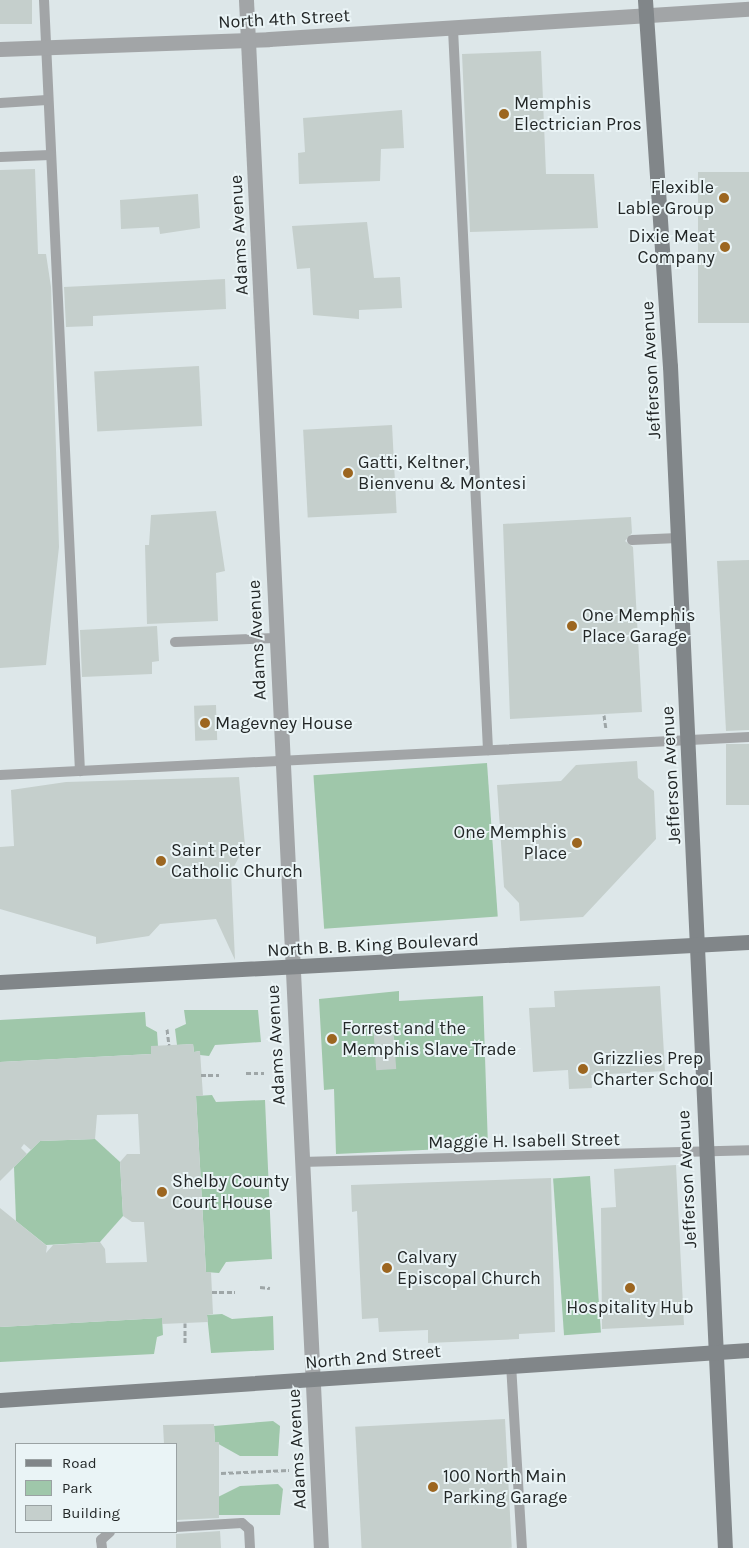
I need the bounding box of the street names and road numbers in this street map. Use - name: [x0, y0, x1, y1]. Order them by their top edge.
- street label: North 4th Street: [218, 5, 350, 33]
- street label: Adams Avenue: [225, 174, 253, 296]
- street label: Jefferson Avenue: [637, 300, 665, 440]
- street label: Adams Avenue: [243, 579, 271, 701]
- street label: Jefferson Avenue: [657, 705, 685, 845]
- street label: North B. B. King Boulevard: [267, 929, 479, 961]
- street label: Adams Avenue: [262, 984, 290, 1106]
- street label: Jefferson Avenue: [673, 1109, 701, 1249]
- street label: Maggie H. Isabell Street: [428, 1129, 620, 1153]
- street label: North 2nd Street: [304, 1340, 442, 1374]
- street label: Adams Avenue: [283, 1388, 311, 1510]

